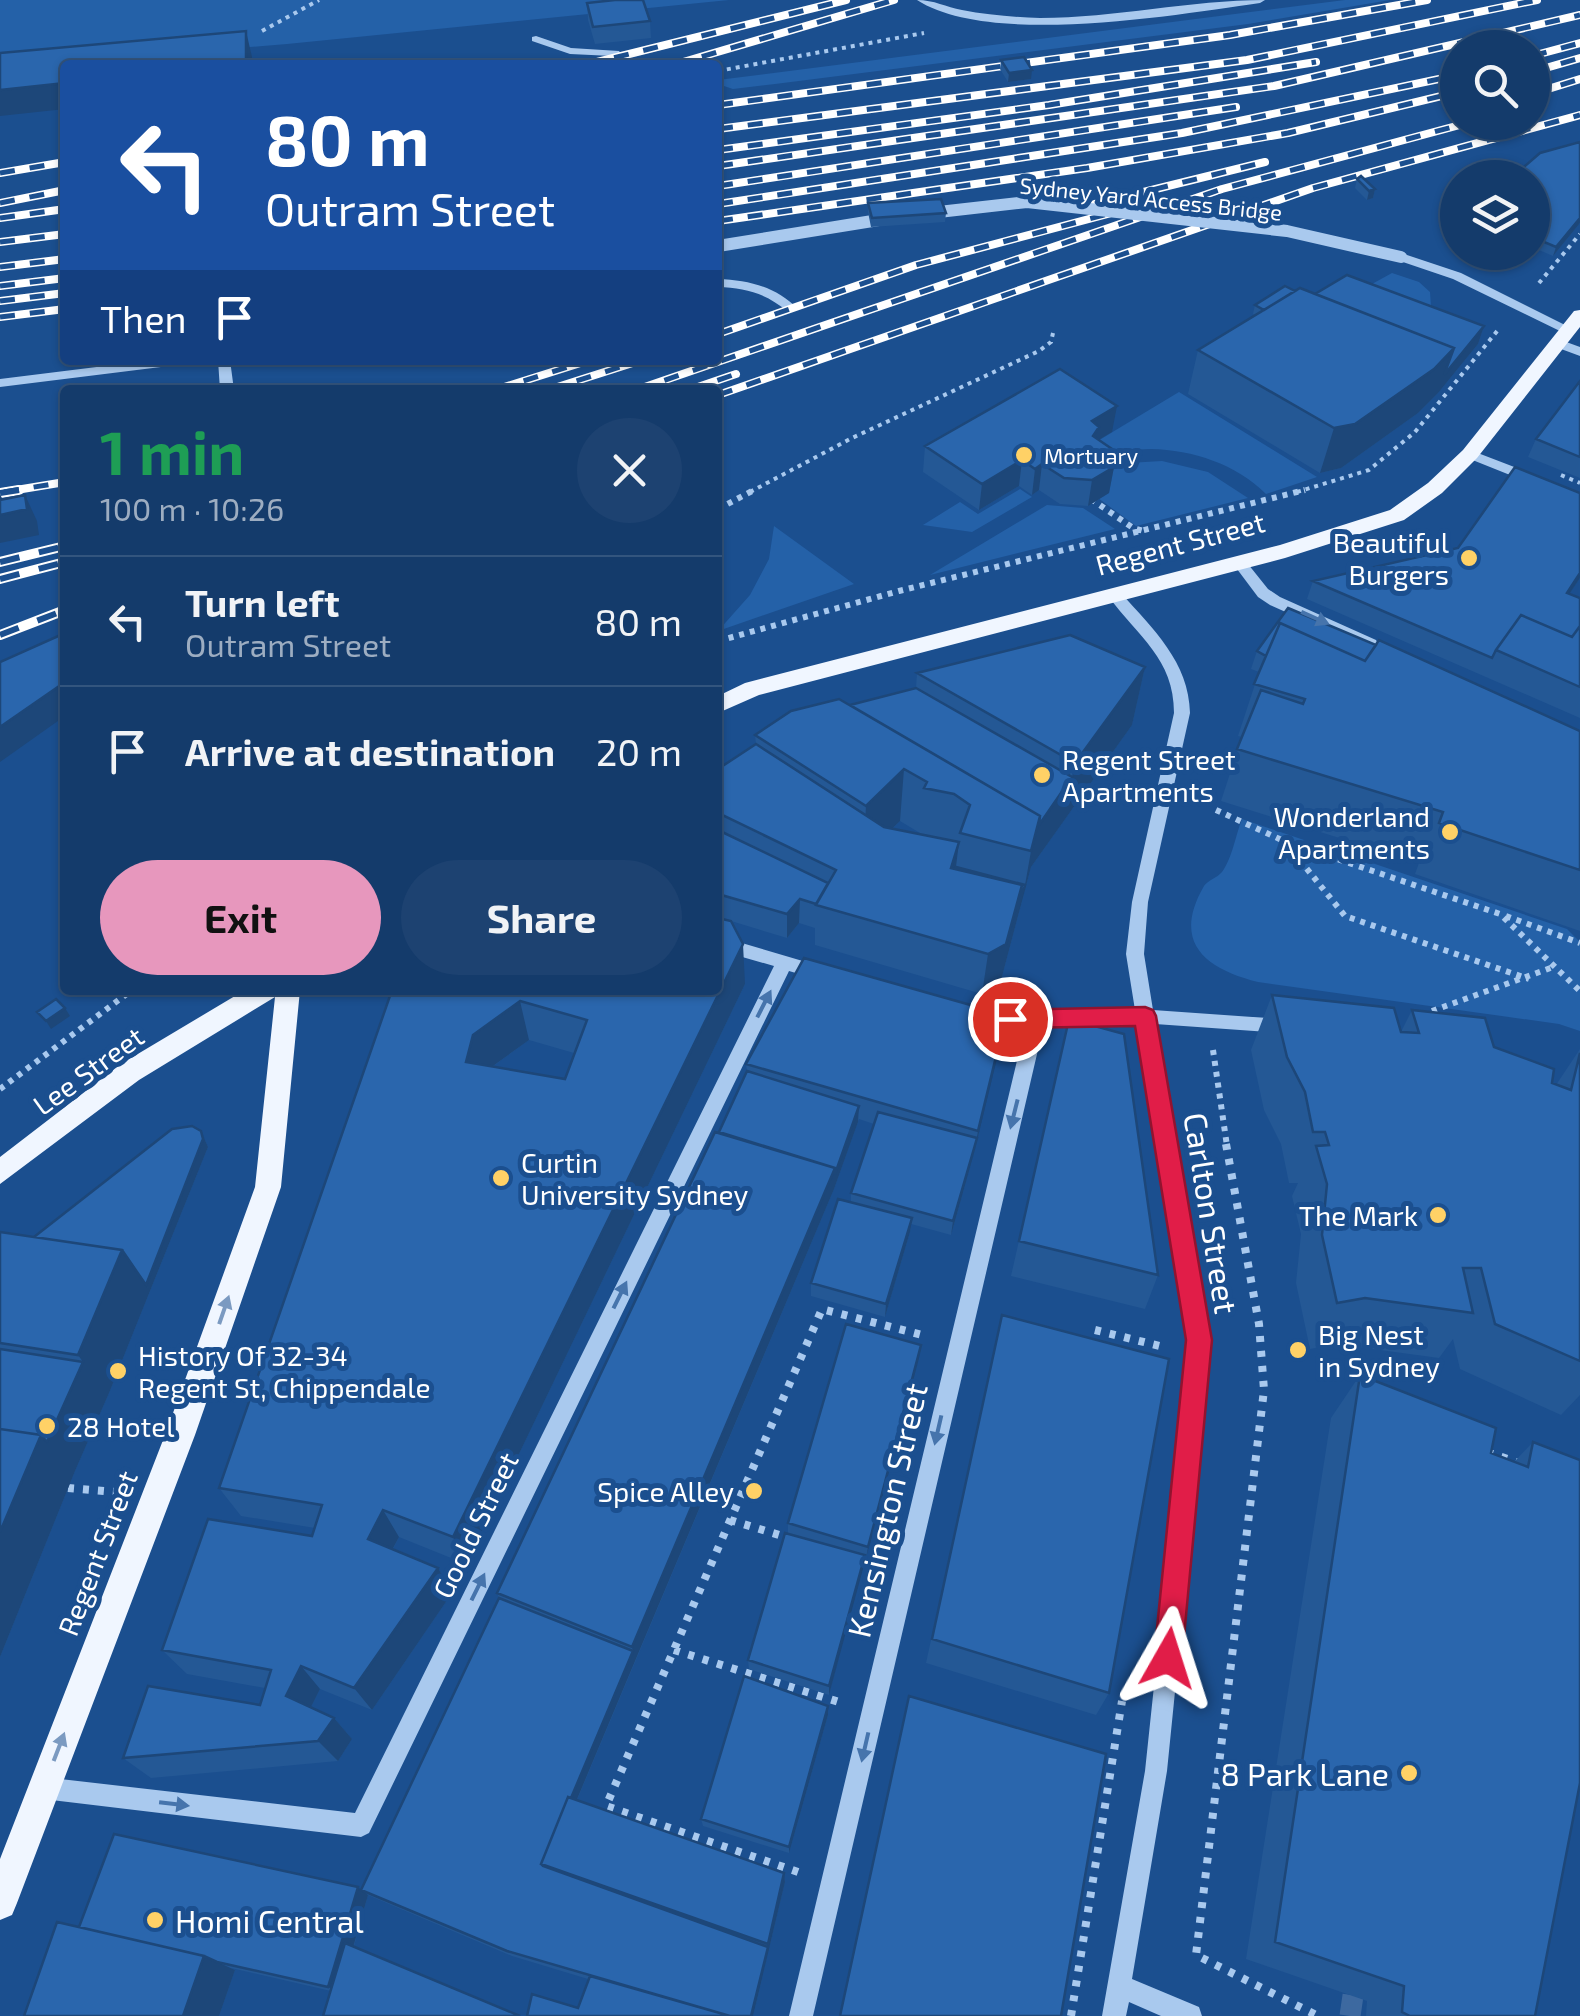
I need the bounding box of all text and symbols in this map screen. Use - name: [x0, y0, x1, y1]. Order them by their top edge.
- map controls: [1440, 30, 1550, 270]
- button: search: [1440, 30, 1550, 140]
- text: 80 m: [265, 96, 430, 180]
- icon: left: [100, 100, 230, 230]
- button: layers: [1440, 160, 1550, 270]
- street label: Sydney Yard Access Bridge: [1019, 171, 1283, 225]
- text: Outram Street: [265, 181, 555, 235]
- icon: arrive: [207, 290, 262, 345]
- text: Then: [100, 295, 187, 341]
- text: 1 min: [100, 415, 244, 487]
- button: close: [577, 418, 682, 523]
- place label: Mortuary: [1044, 442, 1138, 468]
- marker: Mortuary: [1013, 444, 1035, 466]
- text: 100 m · 10:26: [100, 489, 284, 527]
- street label: Regent Street: [1092, 504, 1268, 582]
- place label: Beautiful Burgers: [1333, 525, 1450, 591]
- marker: Beautiful Burgers: [1458, 547, 1480, 569]
- text: Turn left: [185, 579, 340, 625]
- icon: left: [100, 594, 155, 649]
- text: 80 m: [594, 598, 682, 644]
- one-way arrow: [1300, 610, 1330, 626]
- text: Outram Street: [185, 625, 391, 663]
- icon: arrive: [100, 724, 155, 779]
- text: Arrive at destination: [185, 728, 555, 774]
- text: 20 m: [596, 728, 682, 774]
- place label: Regent Street Apartments: [1062, 742, 1236, 808]
- marker: Regent Street Apartments: [1031, 764, 1053, 786]
- place label: Wonderland Apartments: [1273, 799, 1430, 865]
- marker: Wonderland Apartments: [1439, 821, 1461, 843]
- button: Exit: [100, 860, 381, 975]
- button: Share: [401, 860, 682, 975]
- pin: [968, 977, 1053, 1062]
- one-way arrow: [755, 989, 772, 1018]
- icon: arrive: [983, 992, 1038, 1047]
- street label: Lee Street: [26, 1018, 150, 1122]
- one-way arrow: [1006, 1099, 1021, 1130]
- street label: Carlton Street: [1177, 1110, 1247, 1316]
- place label: Curtin University Sydney: [521, 1145, 748, 1211]
- marker: Curtin University Sydney: [490, 1167, 512, 1189]
- place label: The Mark: [1299, 1198, 1418, 1232]
- marker: The Mark: [1427, 1204, 1449, 1226]
- one-way arrow: [611, 1280, 628, 1309]
- one-way arrow: [217, 1295, 232, 1325]
- place label: Big Nest in Sydney: [1318, 1317, 1440, 1383]
- place label: History Of 32-34 Regent St, Chippendale: [138, 1338, 431, 1404]
- marker: Big Nest in Sydney: [1287, 1339, 1309, 1361]
- marker: History Of 32-34 Regent St, Chippendale: [107, 1360, 129, 1382]
- street label: Kensington Street: [838, 1379, 934, 1641]
- place label: 28 Hotel: [67, 1409, 175, 1443]
- marker: 28 Hotel: [36, 1415, 58, 1437]
- one-way arrow: [930, 1415, 945, 1446]
- street label: Goold Street: [425, 1447, 525, 1603]
- street label: Regent Street: [50, 1466, 144, 1640]
- place label: Spice Alley: [597, 1474, 734, 1508]
- marker: Spice Alley: [743, 1480, 765, 1502]
- one-way arrow: [469, 1573, 486, 1602]
- position arrow: [1116, 1606, 1220, 1710]
- one-way arrow: [51, 1731, 67, 1761]
- one-way arrow: [857, 1732, 872, 1763]
- place label: 8 Park Lane: [1220, 1754, 1389, 1792]
- marker: 8 Park Lane: [1398, 1762, 1420, 1784]
- one-way arrow: [159, 1796, 191, 1812]
- place label: Homi Central: [175, 1901, 364, 1939]
- marker: Homi Central: [144, 1909, 166, 1931]

